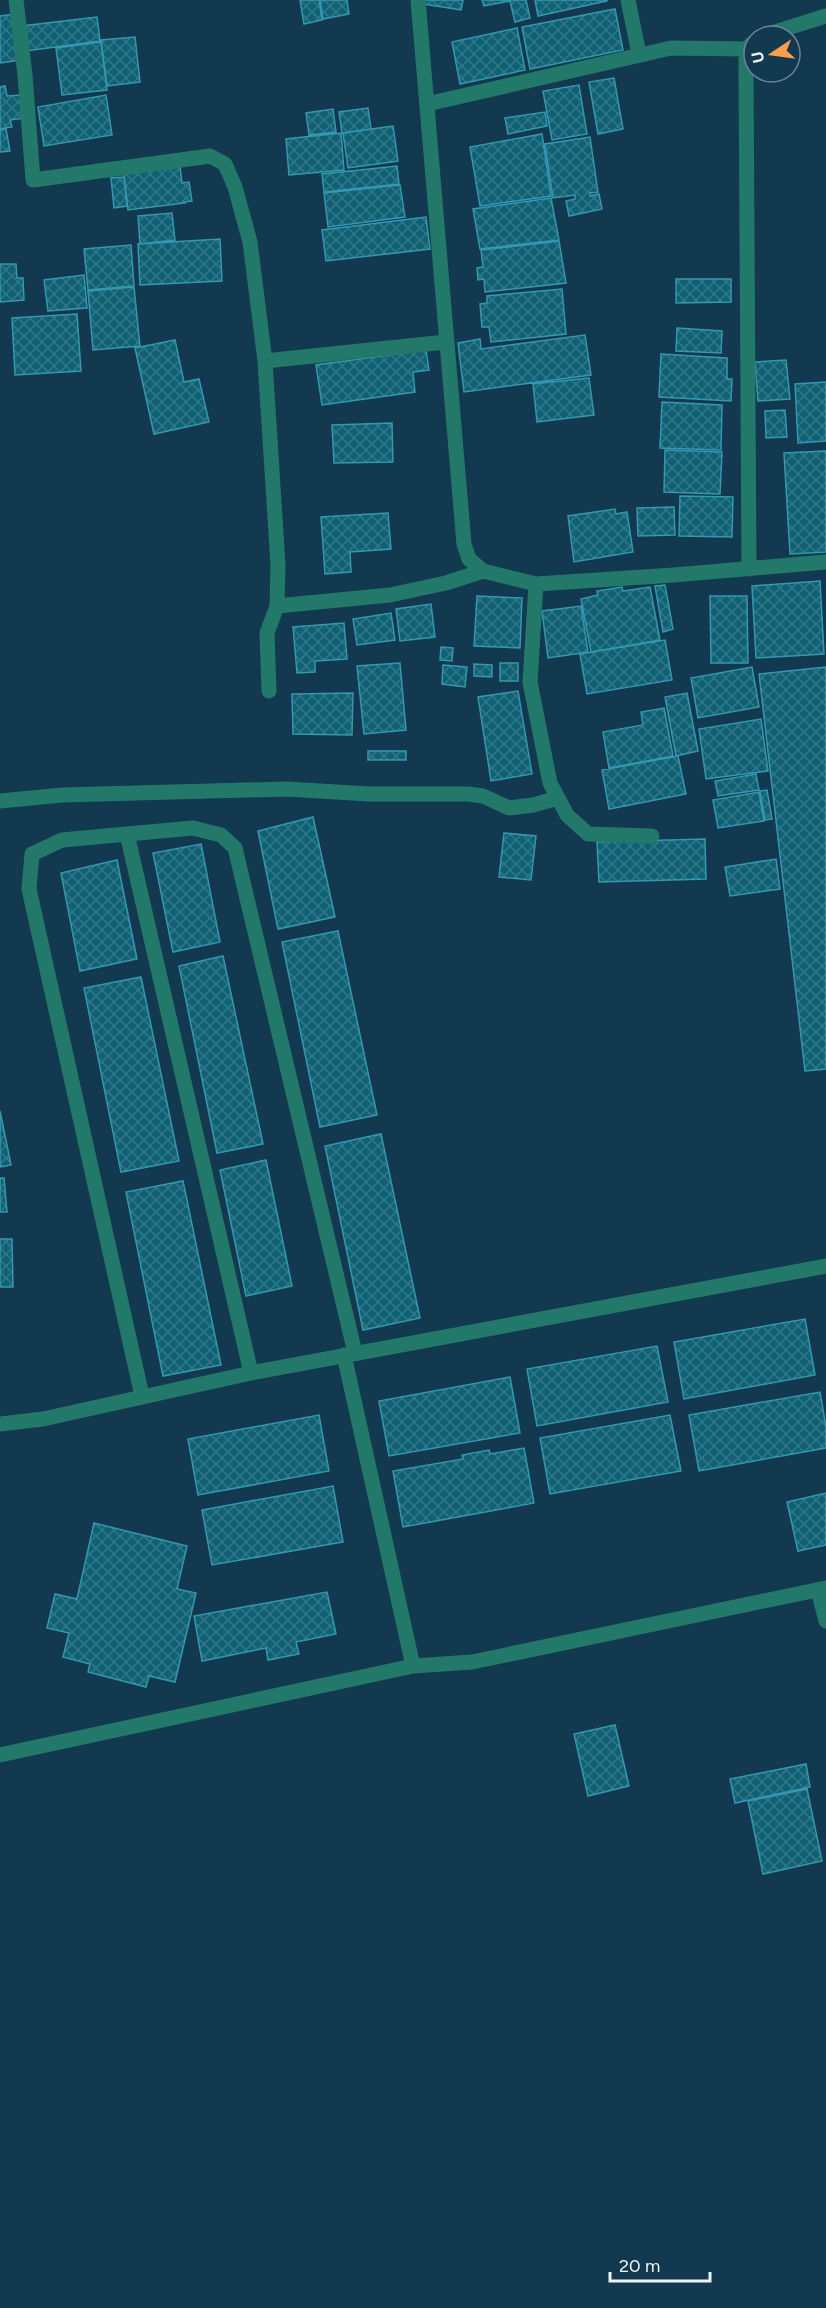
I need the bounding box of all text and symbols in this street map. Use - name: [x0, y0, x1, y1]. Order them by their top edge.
- north arrow: [742, 24, 802, 84]
- text: U: [747, 50, 768, 65]
- scale bar: [610, 2245, 710, 2283]
- text: 20 m: [619, 2255, 660, 2277]

